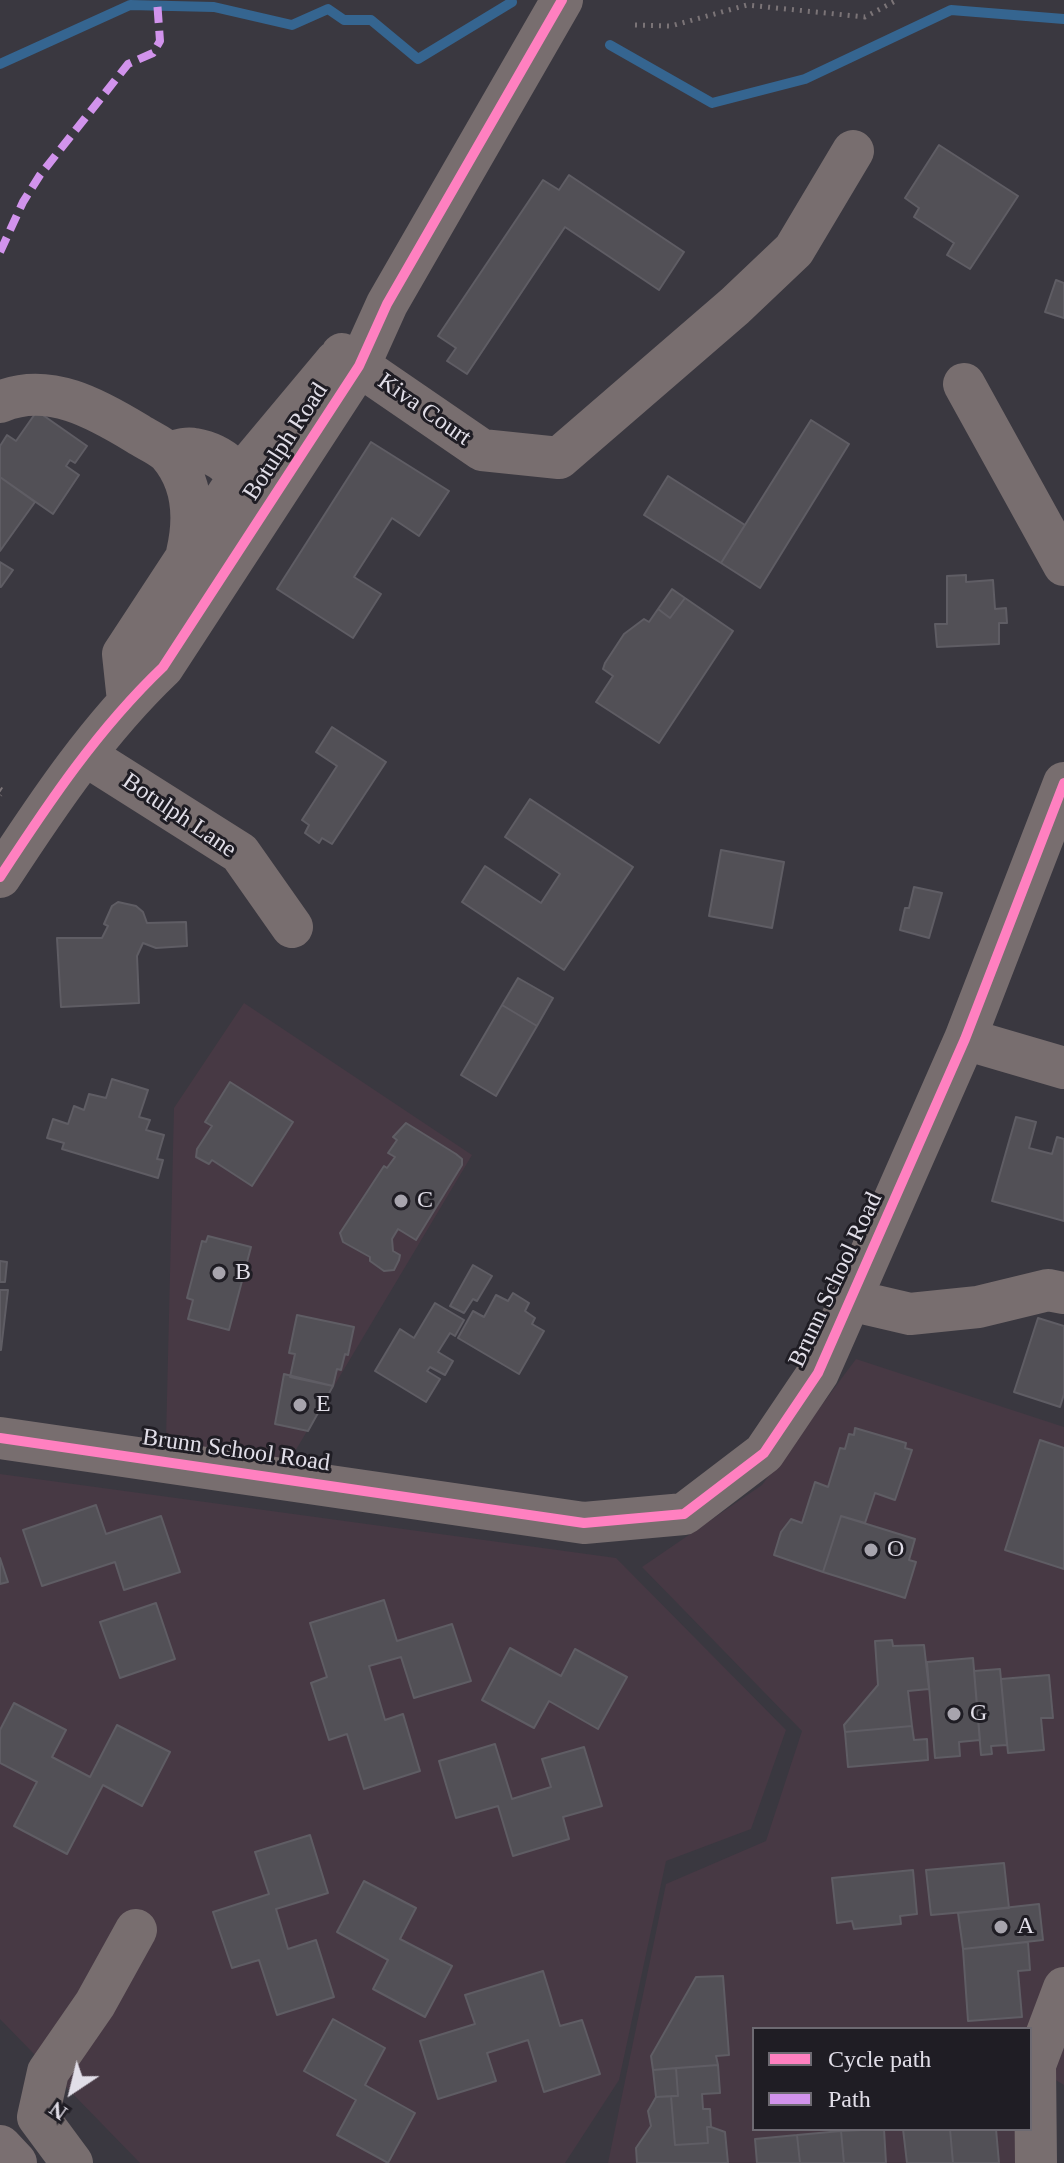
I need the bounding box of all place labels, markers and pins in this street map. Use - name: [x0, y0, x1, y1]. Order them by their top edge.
- place label: C: [417, 1187, 433, 1215]
- marker: C: [392, 1192, 410, 1210]
- place label: B: [235, 1259, 251, 1287]
- marker: B: [210, 1264, 228, 1282]
- place label: E: [316, 1391, 331, 1419]
- marker: E: [291, 1396, 309, 1414]
- place label: O: [887, 1536, 904, 1564]
- marker: O: [862, 1541, 880, 1559]
- place label: G: [970, 1700, 987, 1728]
- marker: G: [945, 1705, 963, 1723]
- place label: A: [1017, 1913, 1034, 1941]
- marker: A: [992, 1918, 1010, 1936]

